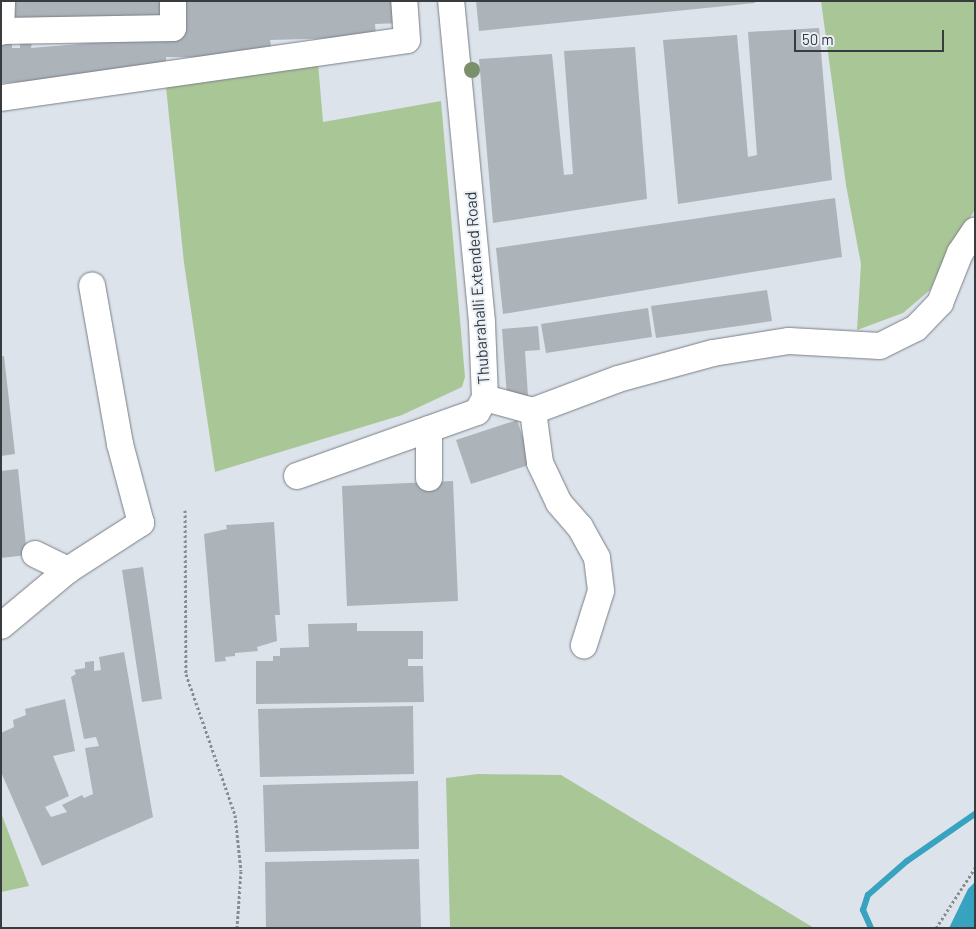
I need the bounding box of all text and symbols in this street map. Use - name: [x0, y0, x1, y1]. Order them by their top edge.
- scale bar: [796, 20, 946, 52]
- text: 50 m: [802, 30, 834, 48]
- street label: Thubarahalli Extended Road: [461, 191, 493, 385]

